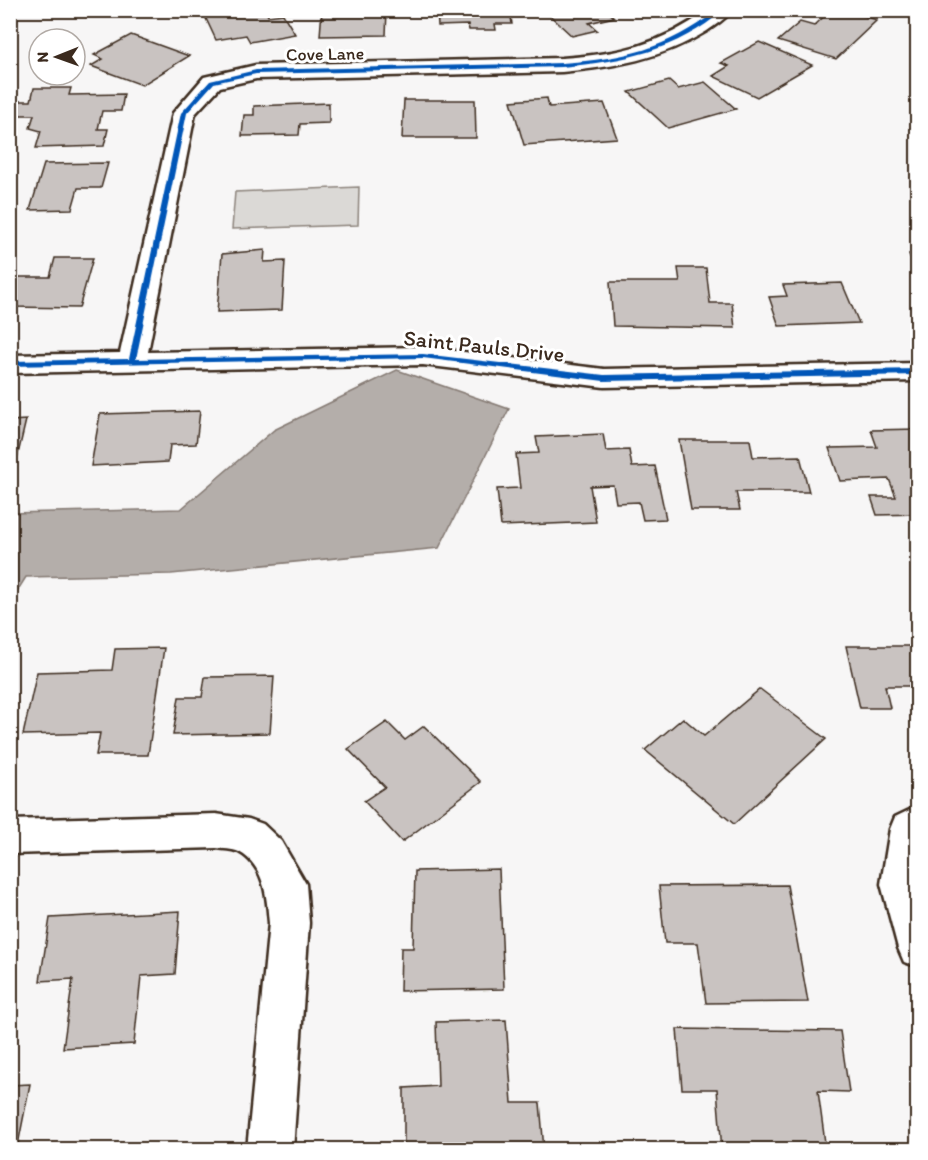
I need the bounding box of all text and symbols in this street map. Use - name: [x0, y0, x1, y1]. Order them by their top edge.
- north arrow: [27, 27, 87, 87]
- street label: Cove Lane: [286, 42, 364, 66]
- text: N: [33, 52, 52, 63]
- street label: Saint Pauls Drive: [402, 324, 566, 368]

